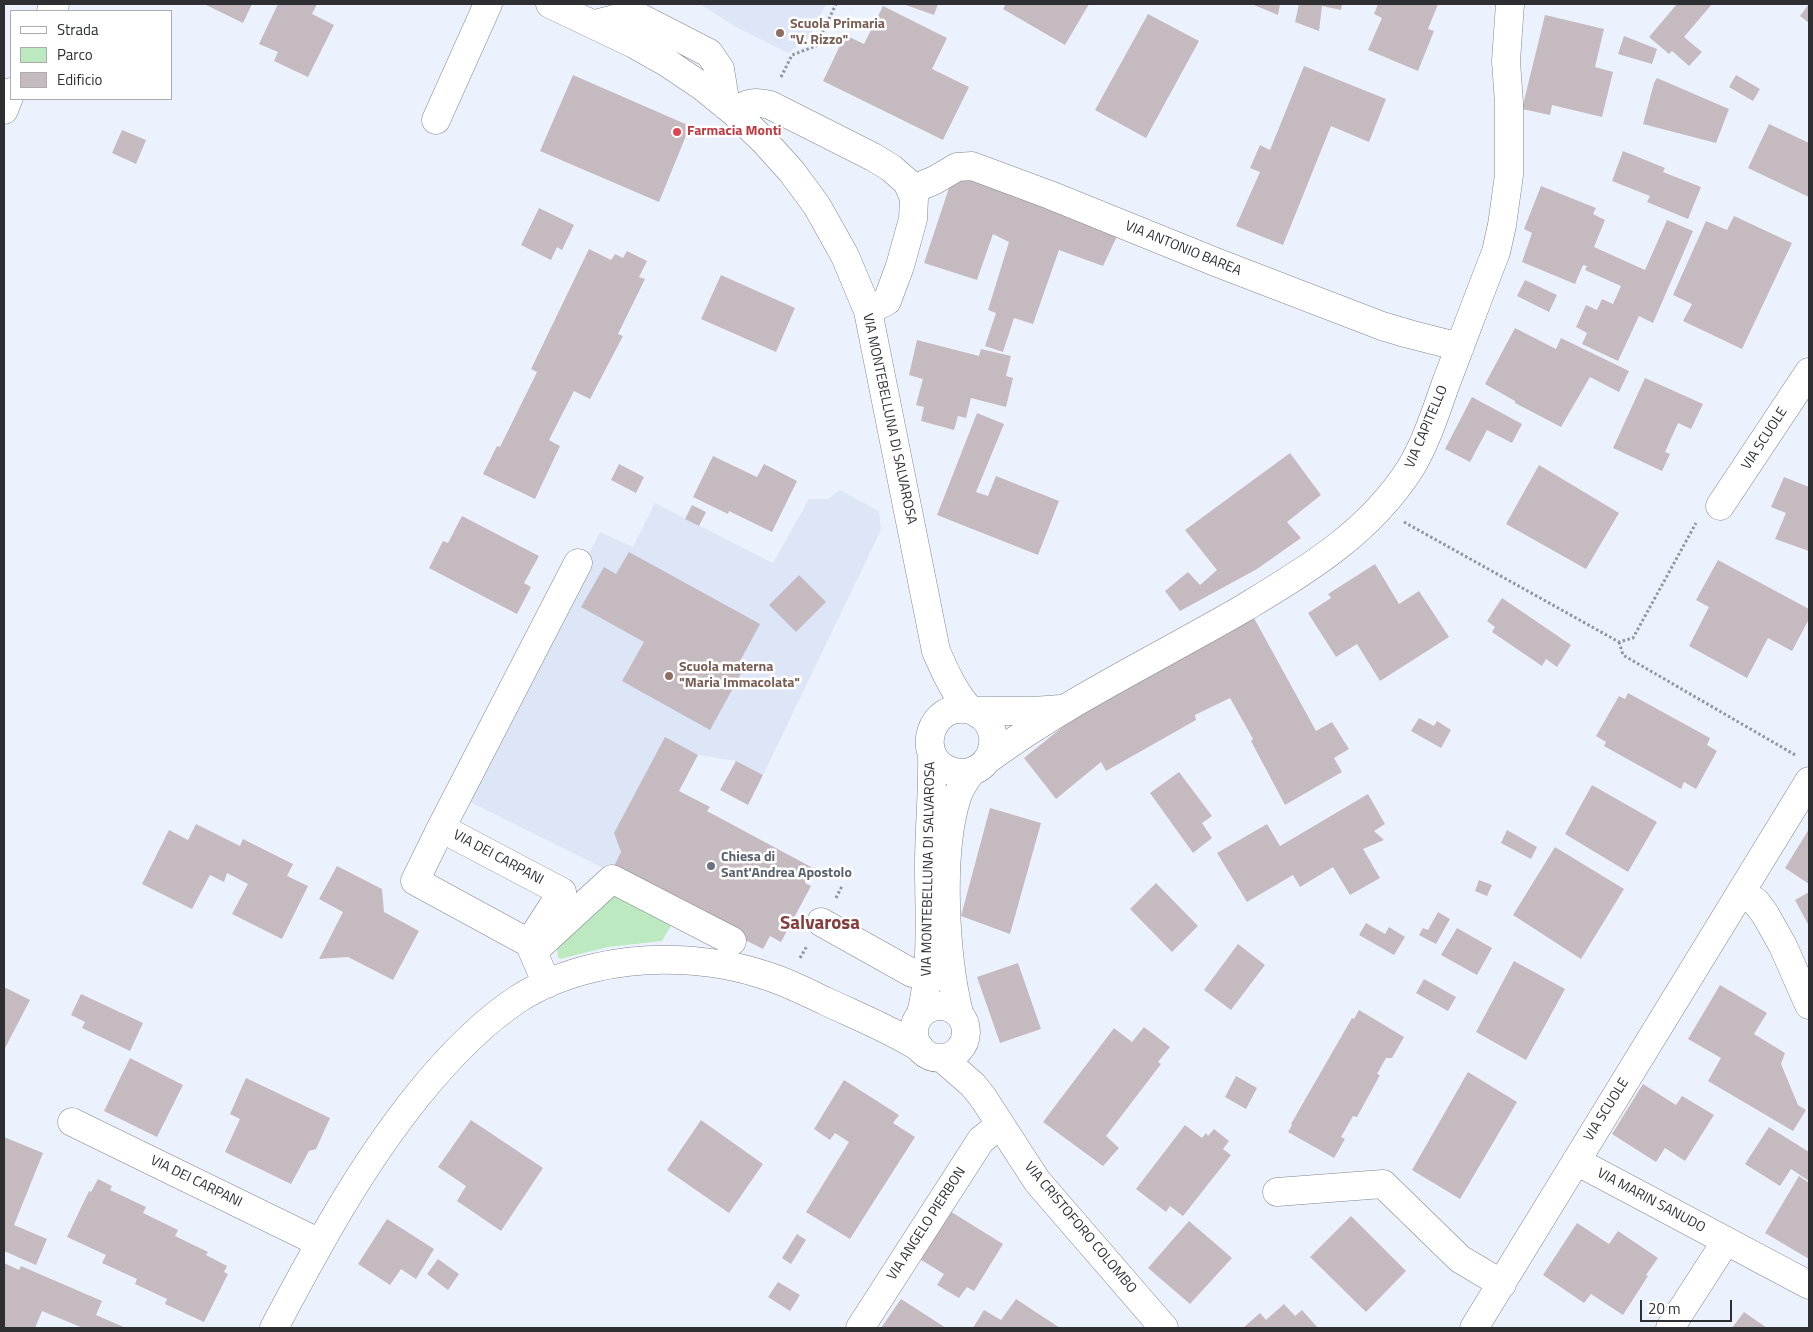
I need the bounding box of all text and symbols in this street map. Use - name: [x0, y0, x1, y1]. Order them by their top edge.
- legend: [10, 10, 172, 100]
- place label: Scuola Primaria "V. Rizzo": [790, 17, 885, 49]
- text: Strada: [57, 18, 98, 41]
- marker: Scuola Primaria "V. Rizzo": [774, 27, 786, 39]
- text: Parco: [57, 43, 93, 66]
- text: Edificio: [57, 68, 102, 91]
- place label: Farmacia Monti: [687, 124, 781, 140]
- marker: Farmacia Monti: [671, 126, 683, 138]
- street label: VIA ANTONIO BAREA: [1122, 218, 1244, 280]
- street label: VIA MONTEBELLUNA DI SALVAROSA: [858, 312, 920, 526]
- street label: VIA CAPITELLO: [1402, 383, 1452, 471]
- street label: VIA SCUOLE: [1739, 405, 1791, 473]
- place label: Scuola materna "Maria Immacolata": [679, 660, 800, 692]
- marker: Scuola materna "Maria Immacolata": [663, 670, 675, 682]
- street label: VIA MONTEBELLUNA DI SALVAROSA: [919, 761, 939, 977]
- street label: VIA DEI CARPANI: [450, 827, 546, 889]
- place label: Chiesa di Sant'Andrea Apostolo: [721, 850, 852, 882]
- marker: Chiesa di Sant'Andrea Apostolo: [705, 860, 717, 872]
- district label: Salvarosa: [780, 913, 860, 935]
- street label: VIA SCUOLE: [1581, 1075, 1633, 1145]
- street label: VIA DEI CARPANI: [147, 1153, 245, 1211]
- street label: VIA CRISTOFORO COLOMBO: [1020, 1159, 1140, 1297]
- street label: VIA ANGELO PIERBON: [884, 1164, 970, 1284]
- street label: VIA MARIN SANUDO: [1594, 1165, 1708, 1237]
- scale bar: [1643, 1290, 1736, 1322]
- text: 20 m: [1648, 1297, 1681, 1320]

